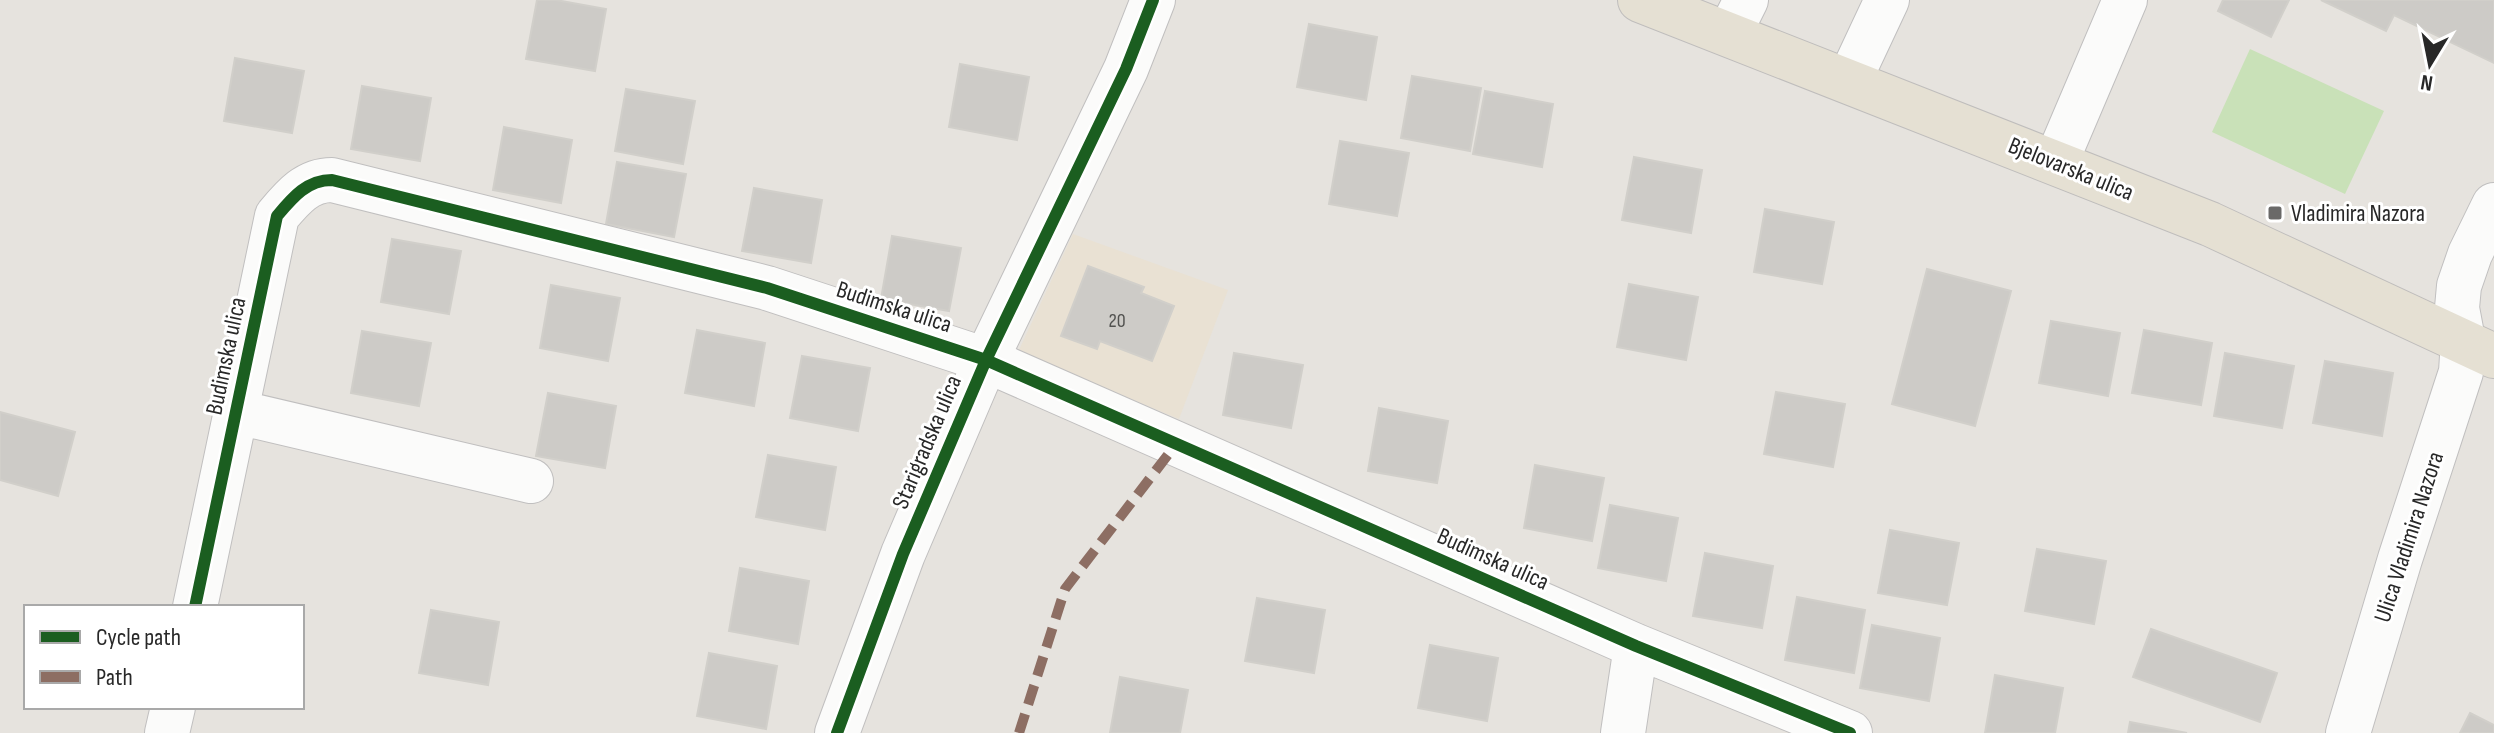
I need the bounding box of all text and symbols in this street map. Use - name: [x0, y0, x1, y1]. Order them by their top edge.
- north arrow: [2390, 24, 2470, 104]
- text: N: [2419, 68, 2435, 97]
- street label: Bjelovarska ulica: [2004, 131, 2138, 207]
- place label: Vladimira Nazora: [2291, 199, 2425, 228]
- marker: Vladimira Nazora: [2266, 204, 2284, 222]
- street label: Budimska ulica: [833, 275, 955, 339]
- street label: Budimska ulica: [199, 295, 253, 417]
- house number: 20: [1108, 309, 1126, 333]
- street label: Starigradska ulica: [886, 371, 968, 513]
- street label: Ulica Vladimira Nazora: [2368, 448, 2450, 626]
- street label: Budimska ulica: [1433, 521, 1553, 597]
- legend: [24, 605, 304, 709]
- text: Cycle path: [96, 623, 181, 652]
- text: Path: [96, 663, 133, 692]

